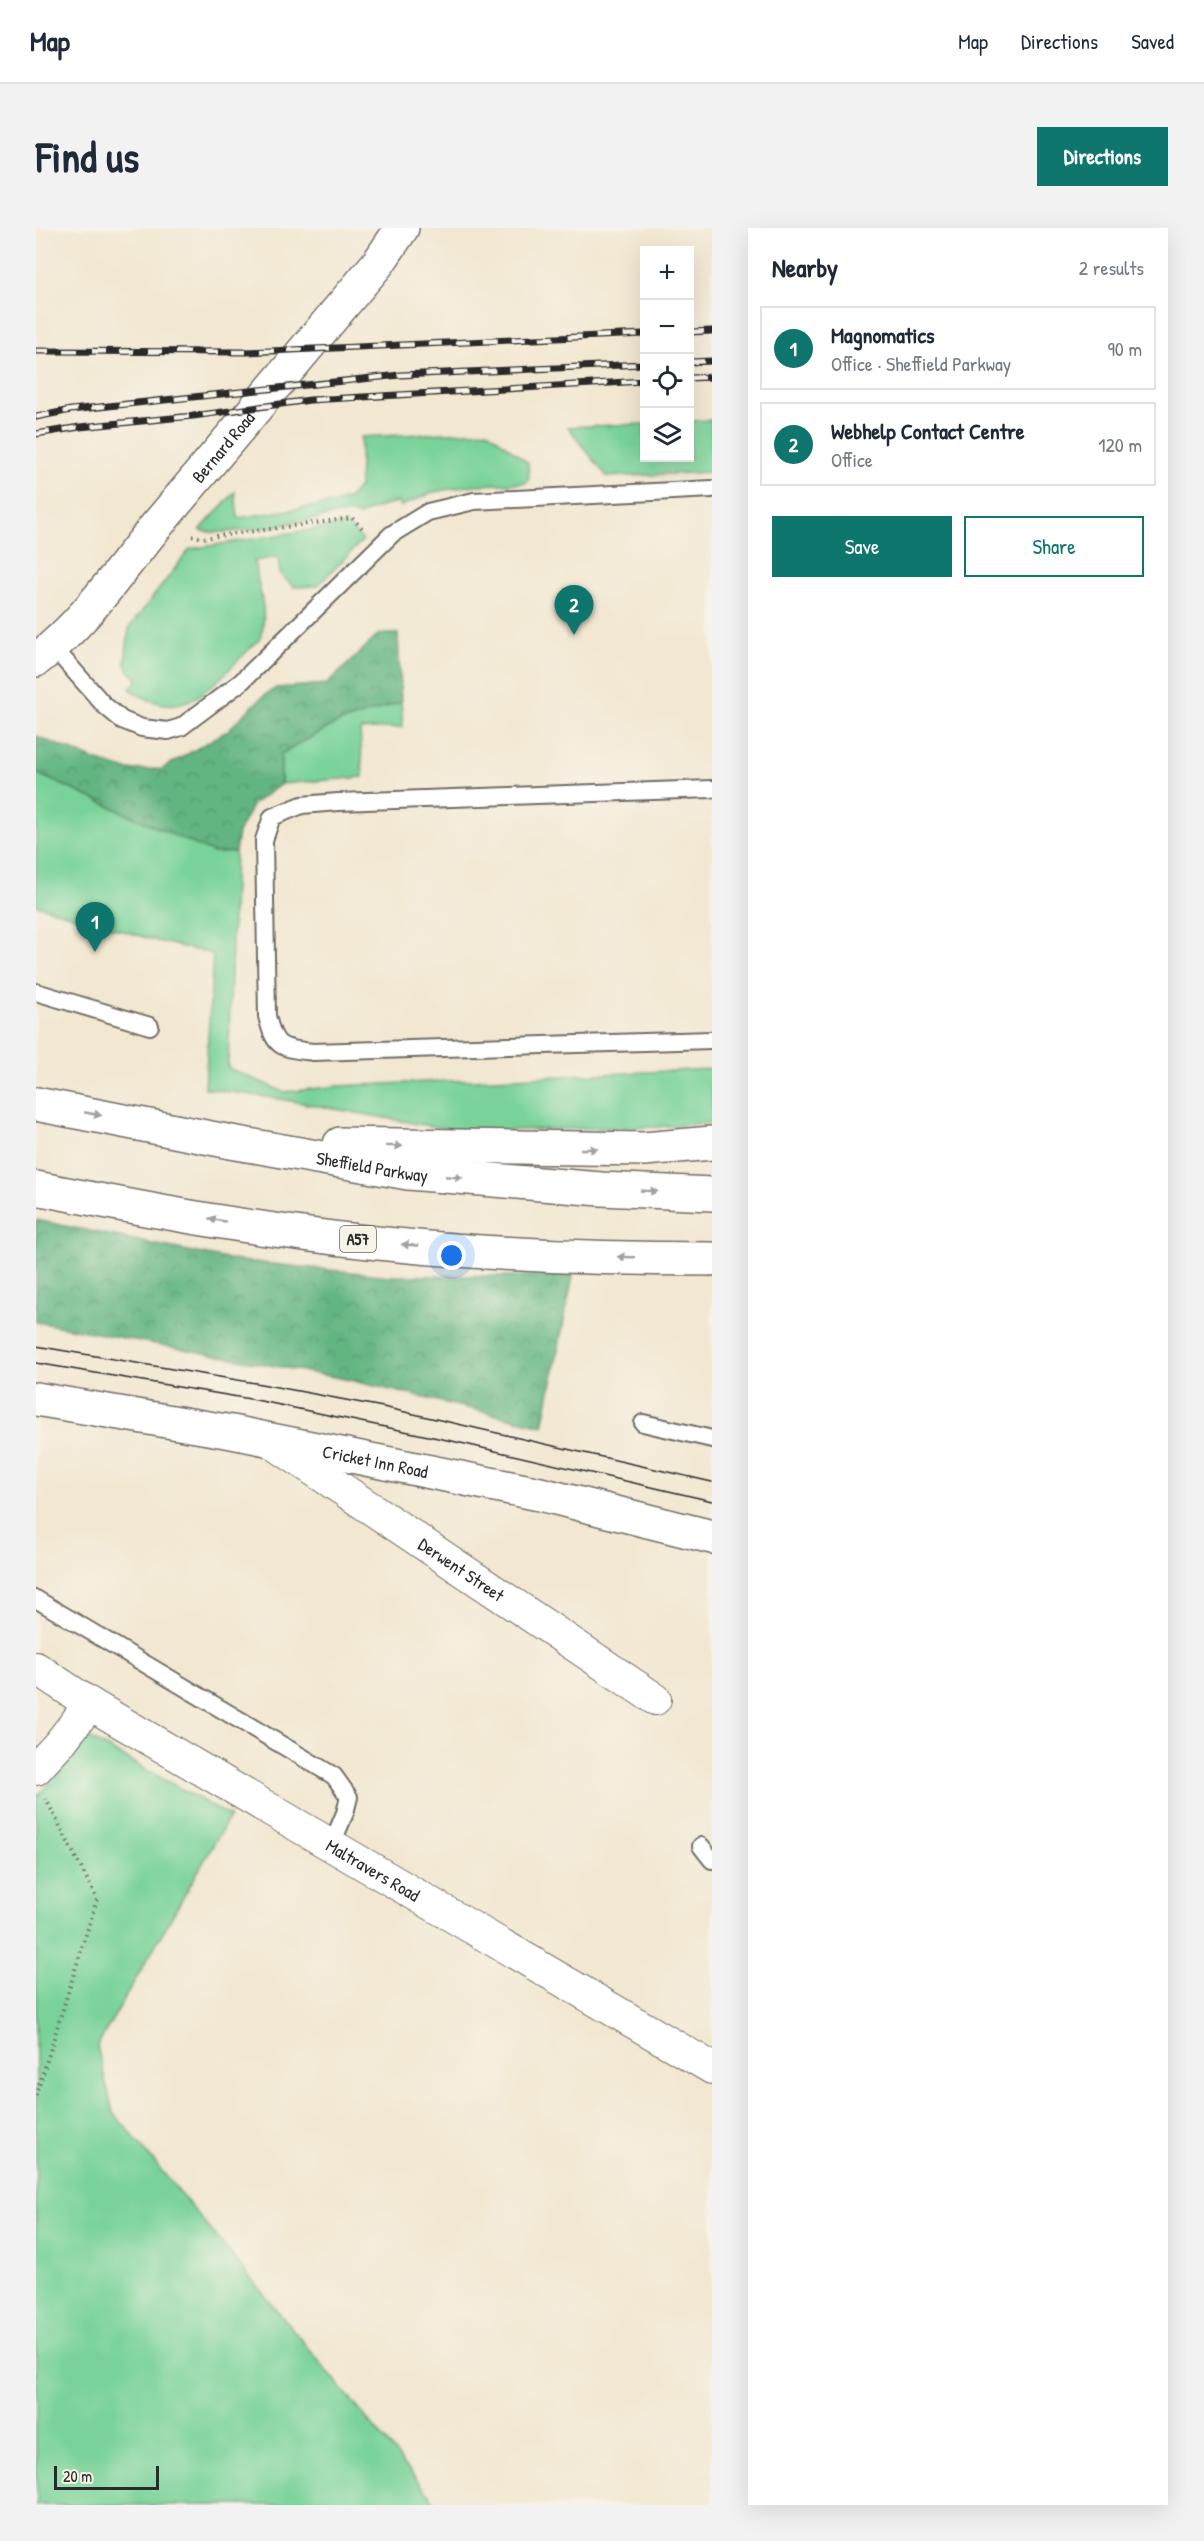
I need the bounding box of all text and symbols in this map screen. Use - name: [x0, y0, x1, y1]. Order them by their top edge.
- text: Map: [30, 22, 70, 60]
- text: Map: [958, 27, 988, 56]
- text: Directions: [1021, 27, 1098, 56]
- text: Saved: [1131, 27, 1174, 56]
- button: Directions: [1037, 127, 1168, 186]
- text: Find us: [36, 128, 139, 185]
- map controls: [640, 246, 694, 462]
- button: +: [640, 246, 694, 300]
- text: Nearby: [772, 250, 838, 285]
- text: 2 results: [1079, 254, 1144, 281]
- button: −: [640, 300, 694, 354]
- text: Magnomatics: [831, 320, 934, 350]
- text: 1: [790, 335, 797, 362]
- text: 90 m: [1108, 335, 1142, 362]
- text: Office · Sheffield Parkway: [831, 350, 1011, 377]
- button: locate: [640, 354, 694, 408]
- street label: Bernard Road: [186, 406, 260, 488]
- button: layers: [640, 408, 694, 462]
- text: Webhelp Contact Centre: [831, 416, 1024, 446]
- text: 2: [789, 431, 798, 458]
- text: 120 m: [1098, 431, 1142, 458]
- text: Office: [831, 446, 873, 473]
- button: Save: [772, 516, 952, 577]
- button: Share: [964, 516, 1144, 577]
- pin: 2: [554, 586, 594, 635]
- pin: 1: [76, 902, 114, 952]
- one-way arrow: [84, 1110, 103, 1119]
- one-way arrow: [385, 1141, 404, 1150]
- one-way arrow: [580, 1144, 599, 1154]
- street label: Sheffield Parkway: [314, 1145, 429, 1187]
- one-way arrow: [445, 1172, 464, 1182]
- one-way arrow: [639, 1187, 658, 1196]
- one-way arrow: [207, 1215, 226, 1224]
- road number: A57: [340, 1226, 376, 1252]
- one-way arrow: [401, 1240, 420, 1250]
- your location: [437, 1241, 466, 1270]
- one-way arrow: [616, 1253, 635, 1262]
- street label: Cricket Inn Road: [320, 1438, 430, 1484]
- street label: Derwent Street: [414, 1531, 510, 1608]
- street label: Maltravers Road: [322, 1832, 425, 1907]
- scale bar: [54, 2463, 159, 2490]
- text: 20 m: [63, 2465, 92, 2487]

